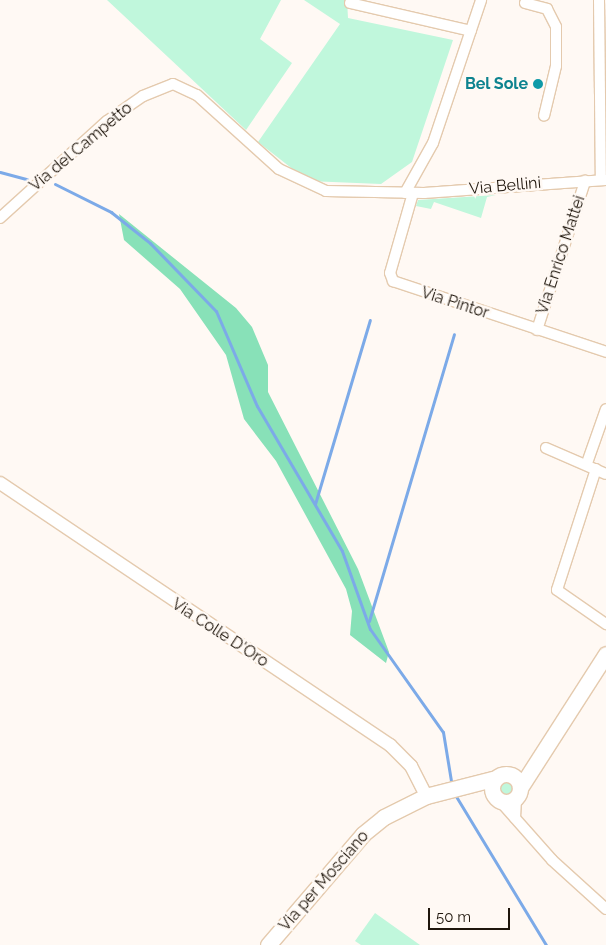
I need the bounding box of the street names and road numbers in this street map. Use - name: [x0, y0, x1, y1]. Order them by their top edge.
- street label: Via del Campetto: [26, 98, 136, 196]
- street label: Via Bellini: [468, 173, 542, 199]
- street label: Via Enrico Mattei: [533, 193, 589, 317]
- street label: Via Pintor: [419, 283, 491, 323]
- street label: Via Colle D'Oro: [168, 595, 272, 671]
- street label: Via per Mosciano: [275, 827, 373, 935]

